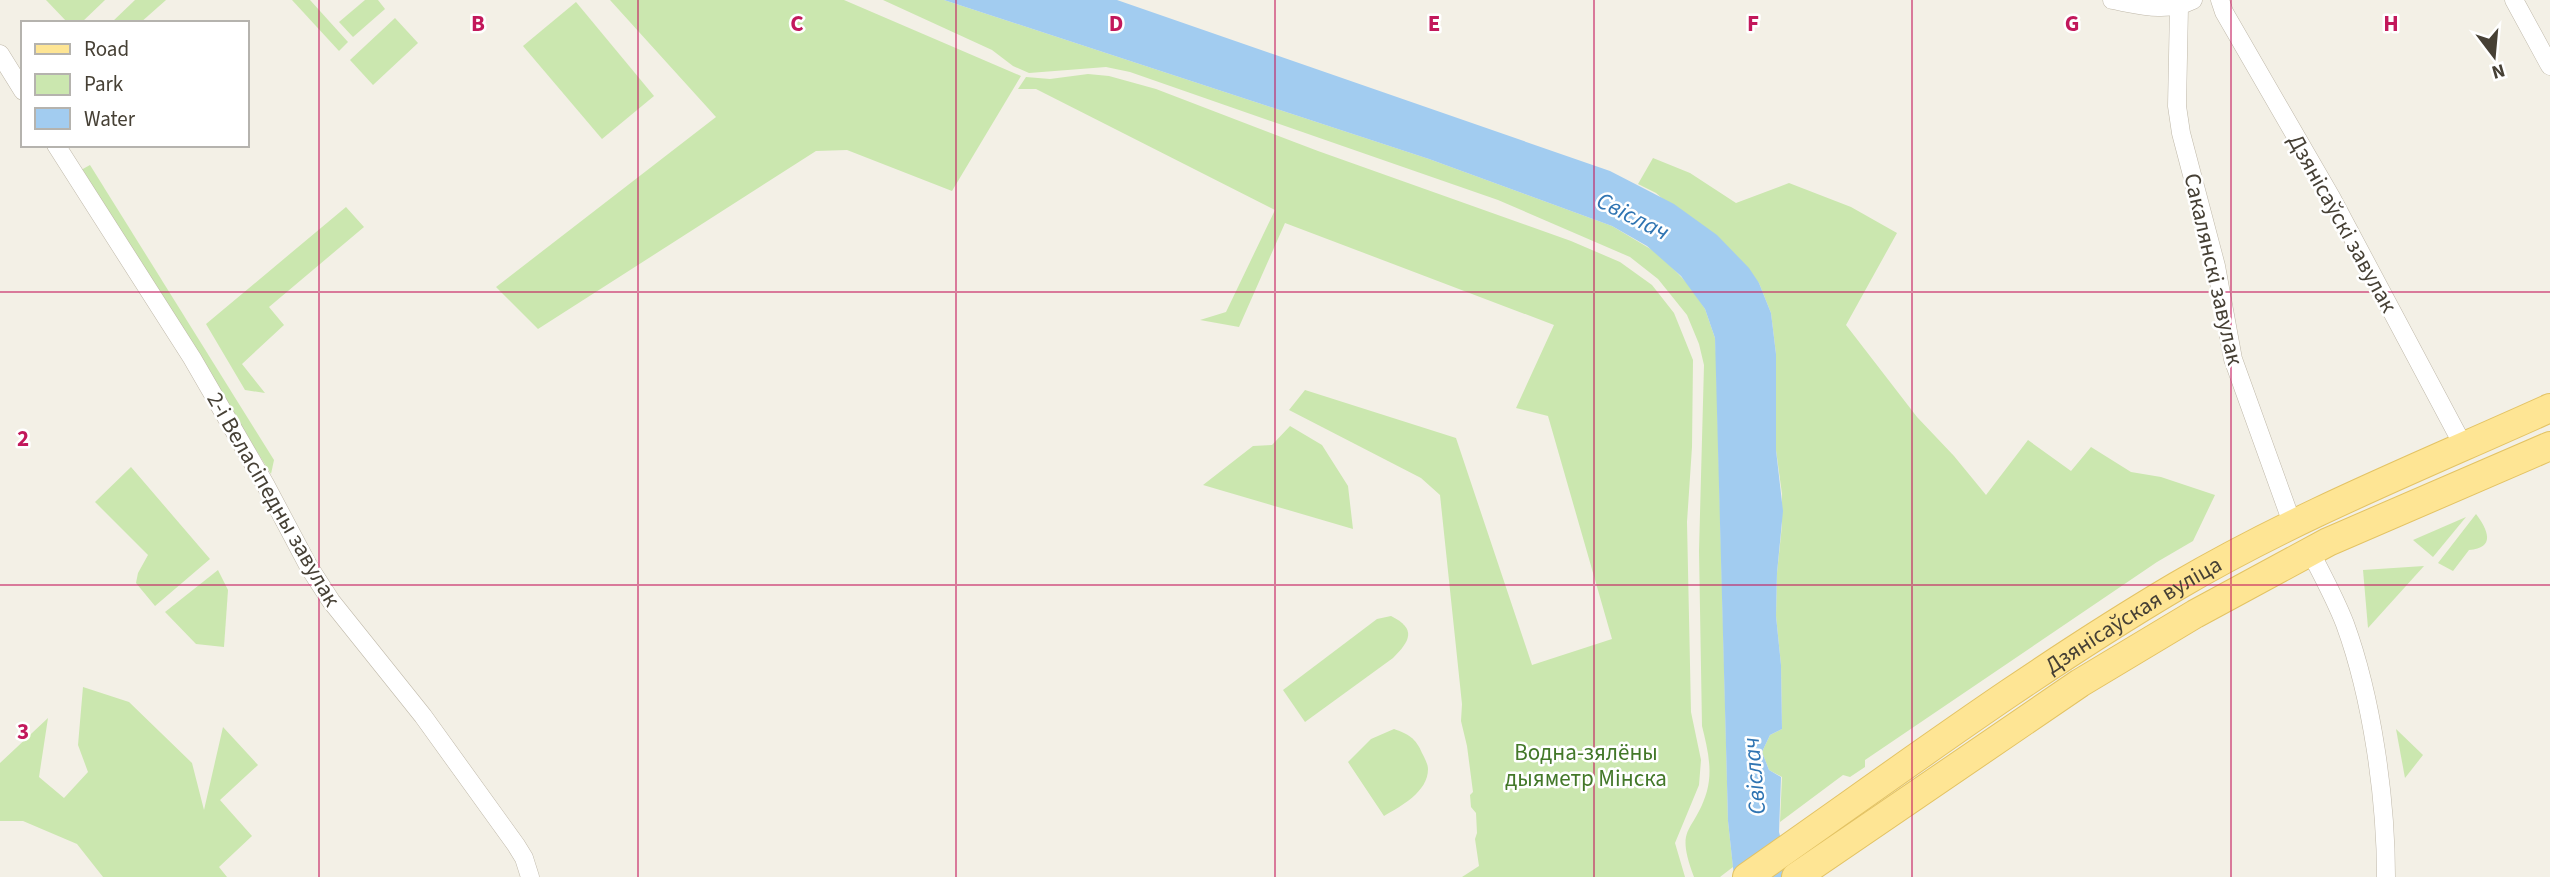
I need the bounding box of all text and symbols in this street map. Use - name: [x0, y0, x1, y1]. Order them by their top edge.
- text: B: [471, 7, 485, 40]
- text: C: [790, 7, 804, 40]
- text: D: [1109, 7, 1123, 40]
- text: E: [1428, 7, 1440, 40]
- text: F: [1747, 7, 1759, 40]
- text: G: [2065, 7, 2079, 40]
- text: H: [2383, 7, 2399, 40]
- legend: [21, 21, 248, 147]
- north arrow: [2459, 21, 2529, 91]
- text: Road: [84, 34, 129, 64]
- text: N: [2488, 56, 2508, 86]
- text: Park: [84, 69, 124, 99]
- text: Water: [84, 104, 136, 134]
- street label: Дзянісаўскі завулак: [2280, 128, 2406, 319]
- street label: Сакалянскі завулак: [2175, 170, 2252, 369]
- water label: Свіслач: [1590, 183, 1675, 250]
- street label: 2-і Веласіпедны завулак: [199, 386, 349, 613]
- text: 2: [17, 422, 29, 455]
- street label: Дзянісаўская вуліца: [2038, 548, 2228, 682]
- text: 3: [17, 715, 29, 748]
- park label: Водна-зялёны дыяметр Мінска: [1505, 736, 1667, 795]
- water label: Свіслач: [1734, 736, 1775, 816]

